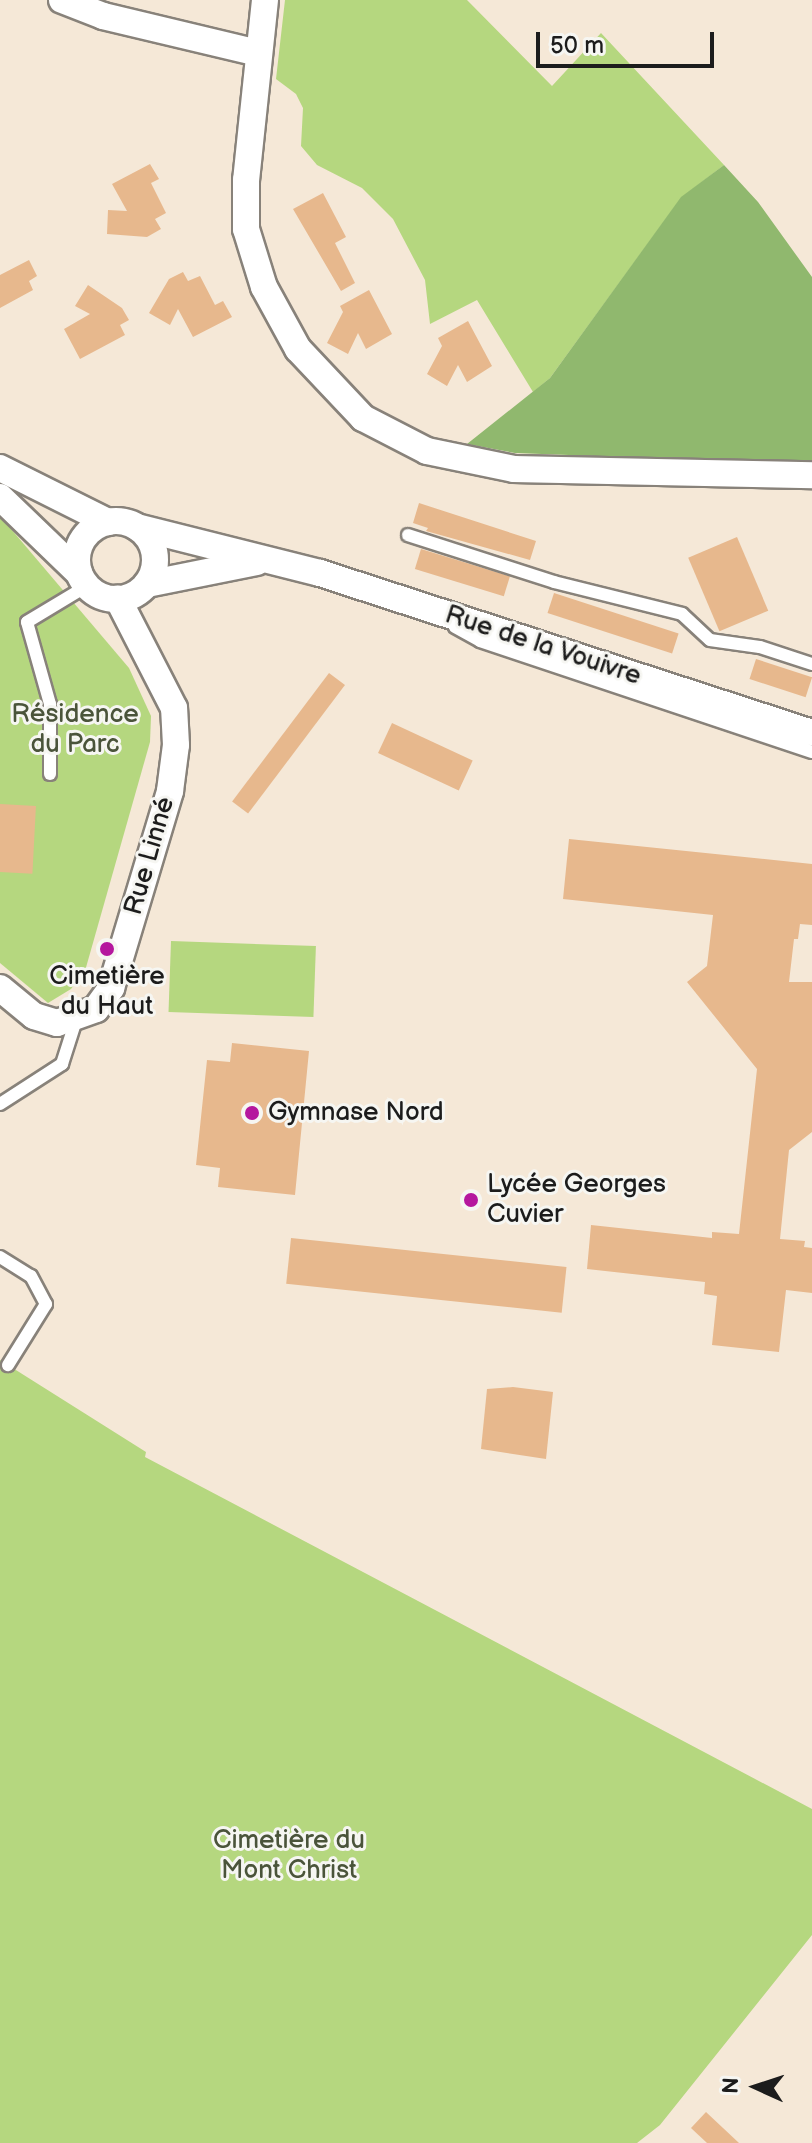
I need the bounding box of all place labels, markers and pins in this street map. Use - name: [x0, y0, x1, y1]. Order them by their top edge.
- marker: Cimetière du Haut: [98, 940, 116, 958]
- place label: Cimetière du Haut: [49, 961, 165, 1022]
- place label: Gymnase Nord: [268, 1097, 444, 1129]
- marker: Gymnase Nord: [243, 1104, 261, 1122]
- place label: Lycée Georges Cuvier: [487, 1169, 666, 1230]
- marker: Lycée Georges Cuvier: [462, 1191, 480, 1209]

